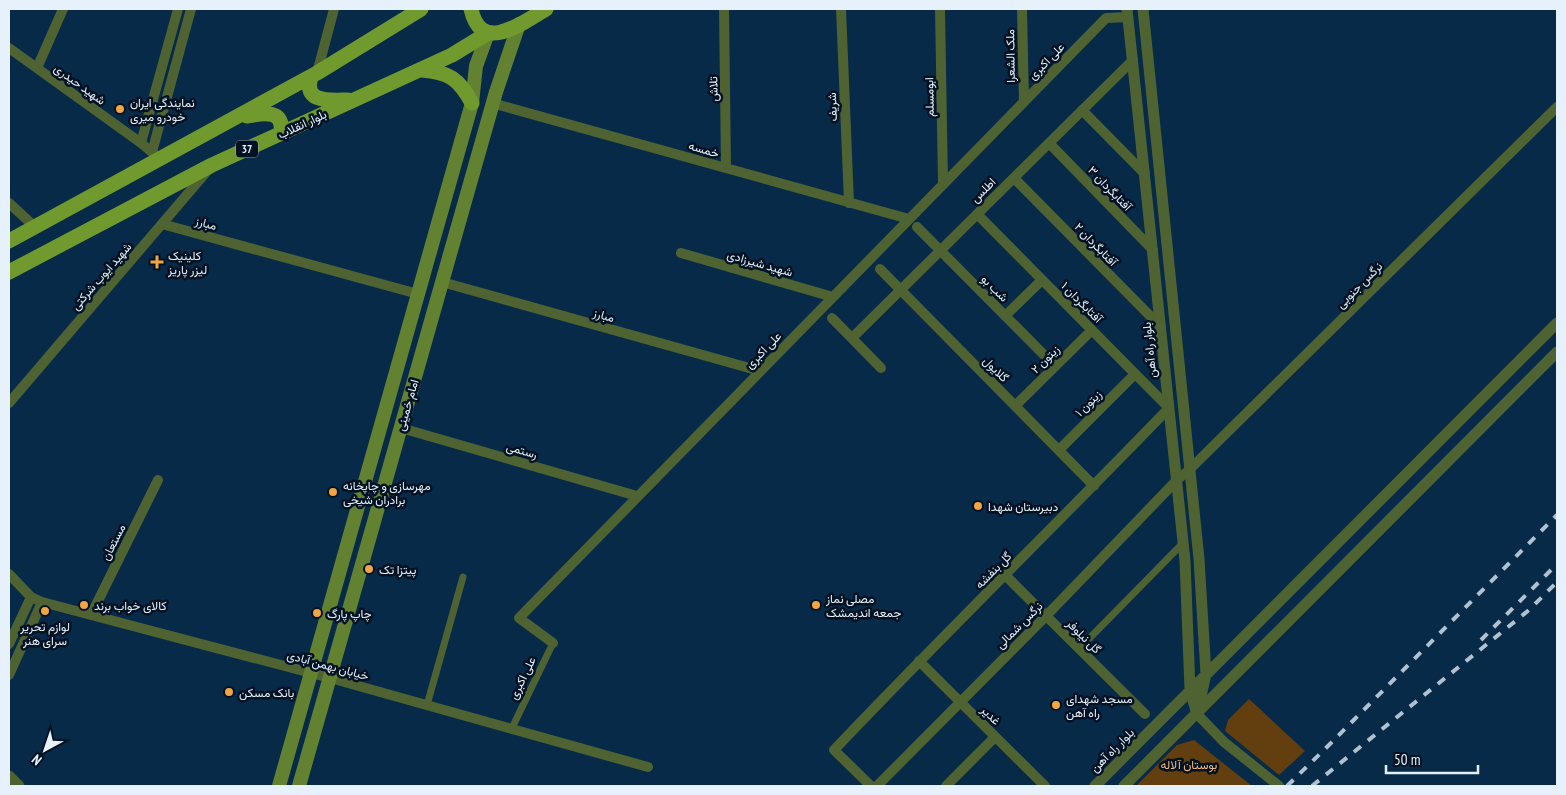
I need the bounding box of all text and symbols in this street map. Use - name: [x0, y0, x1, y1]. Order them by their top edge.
- street label: ملک الشعرا: [1002, 29, 1019, 83]
- street label: علی اکبری: [1025, 39, 1068, 83]
- street label: شهید حیدری: [51, 60, 109, 109]
- street label: تلاش: [705, 76, 722, 102]
- street label: ابومسلم: [921, 77, 938, 117]
- street label: شریف: [824, 92, 841, 122]
- place label: نمایندگی ایران خودرو میری: [130, 95, 195, 125]
- marker: نمایندگی ایران خودرو میری: [114, 103, 126, 115]
- street label: بلوار انقلاب: [275, 106, 329, 143]
- street label: خمسه: [687, 137, 721, 161]
- road number: 37: [236, 140, 258, 158]
- street label: آفتابگردان ۳: [1084, 162, 1136, 215]
- street label: اطلس: [967, 174, 999, 206]
- street label: مبارز: [192, 213, 218, 234]
- street label: آفتابگردان ۲: [1071, 219, 1121, 271]
- street label: شهید ایوب شرکتی: [68, 239, 135, 314]
- street label: شهید شیرزادی: [725, 246, 795, 280]
- place label: کلینیک لیزر پاریز: [167, 248, 207, 278]
- marker: کلینیک لیزر پاریز: [150, 255, 164, 269]
- street label: نرگس جنوبی: [1333, 259, 1386, 312]
- street label: شب بو: [978, 271, 1012, 305]
- street label: آفتابگردان ۱: [1058, 278, 1107, 327]
- street label: مبارز: [590, 305, 617, 326]
- street label: بلوار راه آهن: [1139, 321, 1160, 379]
- street label: علی اکبری: [742, 328, 785, 372]
- street label: زیتون ۲: [1028, 342, 1063, 377]
- street label: گلایول: [979, 353, 1012, 386]
- street label: امام خمینی: [392, 377, 422, 433]
- street label: زیتون ۱: [1072, 387, 1105, 420]
- street label: رستمی: [504, 438, 539, 463]
- place label: مهرسازی و چاپخانه برادران شیخی: [343, 478, 431, 508]
- marker: مهرسازی و چاپخانه برادران شیخی: [327, 486, 339, 498]
- place label: دبیرستان شهدا: [988, 499, 1058, 515]
- marker: دبیرستان شهدا: [972, 500, 984, 512]
- street label: مستعان: [97, 521, 129, 563]
- street label: گل بنفشه: [971, 548, 1015, 592]
- place label: پیتزا تک: [379, 562, 417, 578]
- marker: پیتزا تک: [363, 563, 375, 575]
- place label: مصلی نماز جمعه اندیمشک: [825, 591, 901, 620]
- place label: کالای خواب برند: [94, 598, 167, 614]
- street label: نرگس شمالی: [992, 598, 1046, 652]
- marker: کالای خواب برند: [78, 599, 90, 611]
- marker: مصلی نماز جمعه اندیمشک: [810, 599, 822, 611]
- marker: لوازم تحریر سرای هنر: [39, 605, 51, 617]
- place label: چاپ پارگ: [327, 606, 372, 622]
- marker: چاپ پارگ: [311, 607, 323, 619]
- street label: گل نیلوفر: [1062, 615, 1104, 657]
- place label: لوازم تحریر سرای هنر: [19, 619, 70, 649]
- street label: خیابان بهمن آبادی: [285, 647, 371, 684]
- street label: علی اکبری: [505, 654, 540, 702]
- place label: بانک مسکن: [239, 685, 294, 701]
- marker: بانک مسکن: [223, 686, 235, 698]
- place label: مسجد شهدای راه آهن: [1066, 691, 1133, 721]
- marker: مسجد شهدای راه آهن: [1050, 699, 1062, 711]
- street label: غدیر: [977, 701, 1004, 729]
- north arrow: [20, 725, 70, 775]
- street label: بلوار راه آهن: [1087, 725, 1138, 776]
- scale bar: [1386, 742, 1478, 774]
- text: 50 m: [1394, 750, 1420, 769]
- text: N: [28, 751, 45, 769]
- park label: بوستان آلاله: [1161, 757, 1217, 773]

